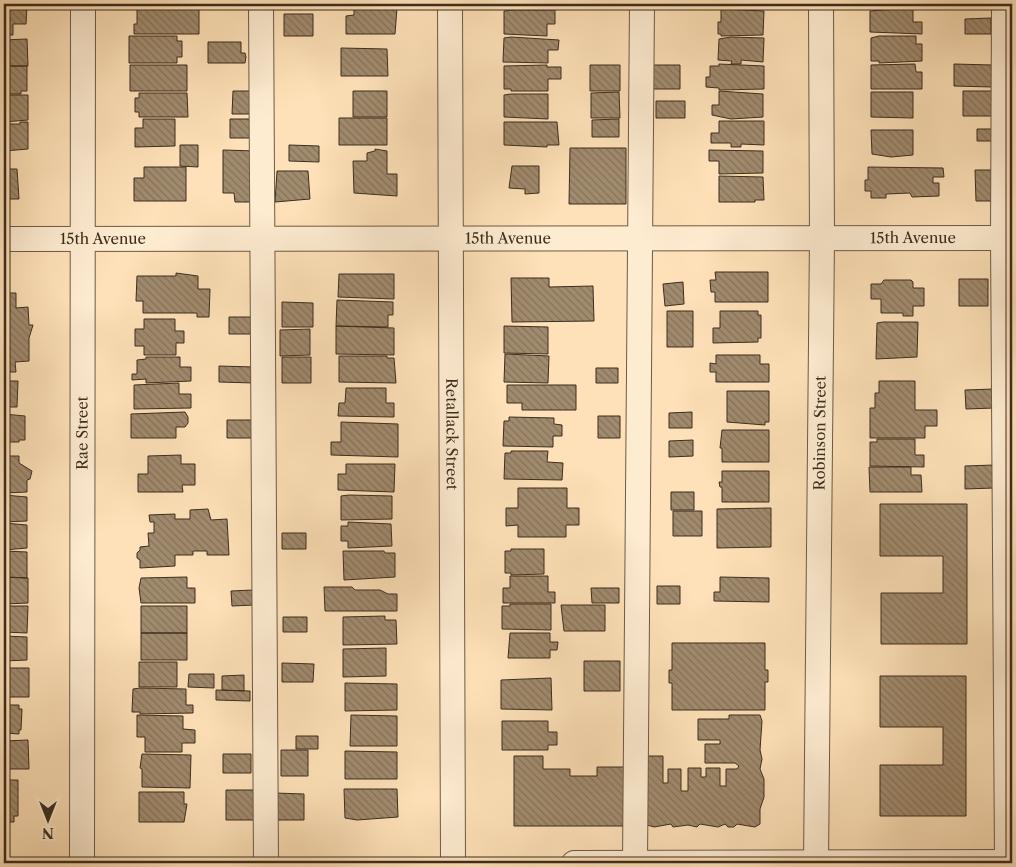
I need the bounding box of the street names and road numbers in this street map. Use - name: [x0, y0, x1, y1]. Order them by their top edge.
- street label: 15th Avenue: [465, 228, 551, 248]
- street label: 15th Avenue: [870, 228, 956, 247]
- street label: 15th Avenue: [60, 229, 146, 248]
- street label: Robinson Street: [810, 375, 830, 491]
- street label: Retallack Street: [442, 378, 462, 491]
- street label: Rae Street: [72, 395, 92, 470]

